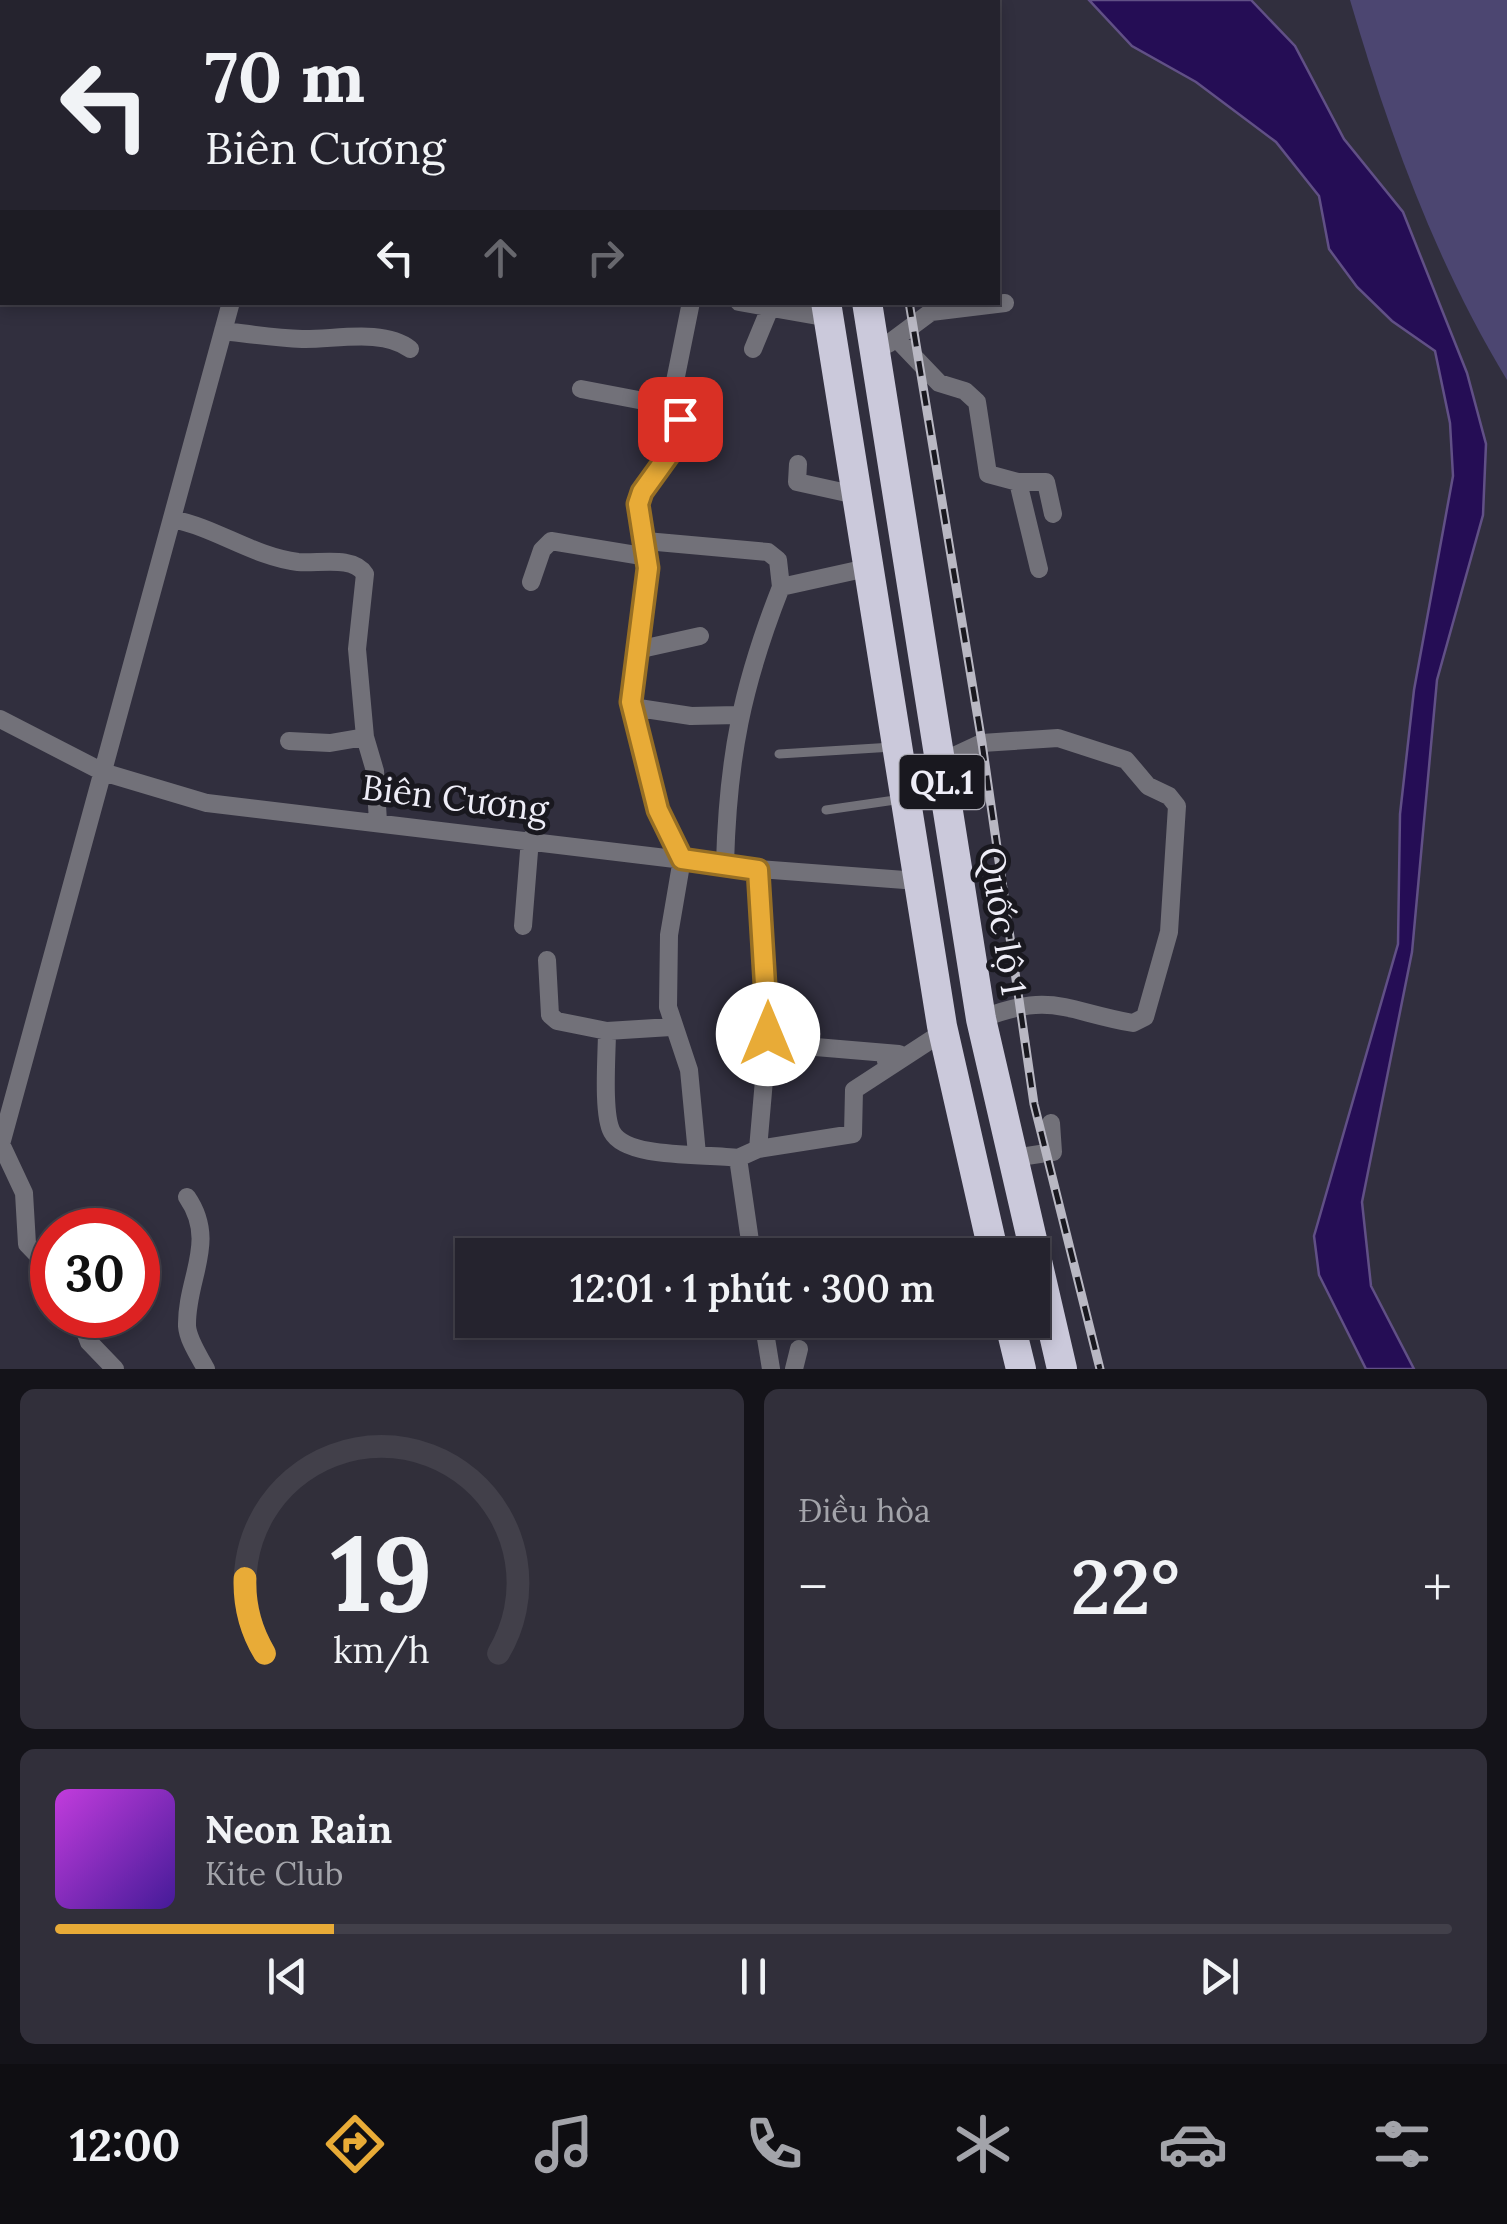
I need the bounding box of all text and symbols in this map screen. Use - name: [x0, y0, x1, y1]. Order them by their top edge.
- text: 70 m: [205, 32, 365, 121]
- icon: left: [40, 40, 170, 170]
- text: Biên Cương: [205, 119, 446, 176]
- icon: left: [368, 230, 423, 285]
- icon: ahead: [473, 230, 528, 285]
- icon: right: [578, 230, 633, 285]
- pin: [638, 377, 723, 462]
- icon: arrive: [653, 392, 708, 447]
- road number: QL.1: [900, 755, 984, 809]
- street label: Biên Cương: [359, 764, 551, 832]
- street label: Quốc lộ 1: [969, 844, 1037, 998]
- position arrow: [716, 982, 820, 1086]
- speed limit sign: 30: [30, 1208, 160, 1338]
- text: 12:01 · 1 phút · 300 m: [570, 1264, 935, 1312]
- text: Điều hòa: [799, 1490, 931, 1531]
- text: 19: [331, 1506, 433, 1639]
- text: 22°: [1071, 1539, 1180, 1635]
- text: −: [799, 1552, 828, 1622]
- text: +: [1423, 1552, 1452, 1622]
- text: km/h: [333, 1627, 430, 1673]
- text: Neon Rain: [205, 1805, 392, 1853]
- text: Kite Club: [205, 1853, 343, 1894]
- icon: previous: [260, 1949, 315, 2004]
- icon: pause: [726, 1949, 781, 2004]
- icon: next: [1192, 1949, 1247, 2004]
- icon: directions: [320, 2109, 390, 2179]
- icon: music: [529, 2109, 599, 2179]
- icon: phone: [739, 2109, 809, 2179]
- icon: climate: [948, 2109, 1018, 2179]
- icon: car: [1158, 2109, 1228, 2179]
- icon: filters: [1367, 2109, 1437, 2179]
- text: 12:00: [70, 2116, 180, 2173]

